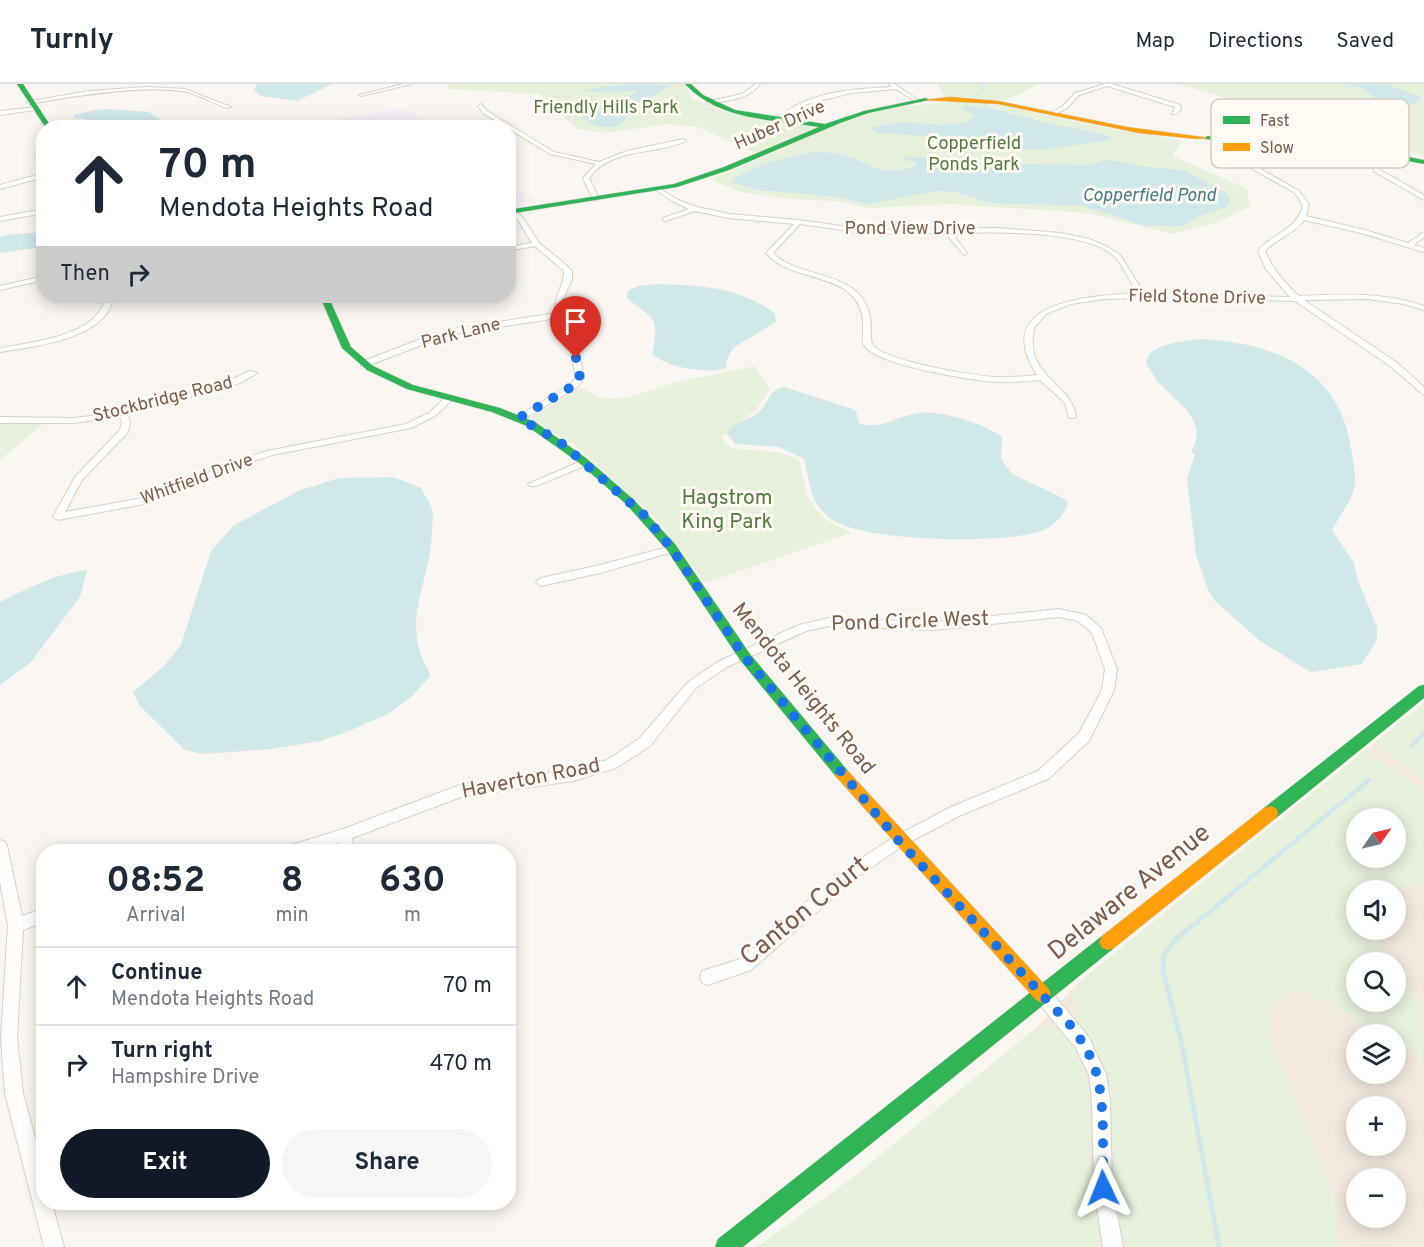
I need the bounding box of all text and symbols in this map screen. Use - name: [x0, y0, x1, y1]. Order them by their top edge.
- text: Turnly: [30, 23, 114, 59]
- text: Map: [1135, 28, 1175, 55]
- text: Directions: [1208, 28, 1303, 55]
- text: Saved: [1336, 28, 1394, 55]
- street label: Huber Drive: [731, 96, 829, 156]
- park label: Friendly Hills Park: [533, 97, 679, 120]
- legend: [1211, 99, 1409, 168]
- text: Fast: [1260, 112, 1290, 132]
- park label: Copperfield Ponds Park: [927, 133, 1021, 177]
- text: Slow: [1260, 139, 1294, 159]
- text: 70 m: [159, 140, 257, 193]
- icon: ahead: [60, 144, 138, 222]
- water label: Copperfield Pond: [1082, 185, 1217, 208]
- text: Mendota Heights Road: [159, 192, 433, 226]
- street label: Pond View Drive: [845, 218, 975, 241]
- icon: right: [122, 258, 155, 291]
- text: Then: [60, 261, 110, 288]
- street label: Field Stone Drive: [1128, 285, 1266, 311]
- pin: [550, 296, 601, 358]
- icon: arrive: [559, 305, 592, 338]
- street label: Park Lane: [419, 313, 503, 355]
- street label: Stockbridge Road: [91, 371, 235, 429]
- street label: Whitfield Drive: [137, 449, 257, 511]
- park label: Hagstrom King Park: [681, 485, 773, 536]
- street label: Mendota Heights Road: [725, 598, 881, 780]
- street label: Pond Circle West: [831, 606, 989, 638]
- street label: Haverton Road: [459, 752, 603, 806]
- north arrow: [1346, 808, 1406, 868]
- map controls: [1346, 808, 1406, 1228]
- street label: Delaware Avenue: [1042, 817, 1218, 969]
- street label: Canton Court: [734, 850, 876, 974]
- text: 08:52: [106, 859, 205, 905]
- text: 8: [281, 859, 303, 905]
- text: 630: [379, 859, 446, 905]
- button: sound: [1346, 880, 1406, 940]
- text: Arrival: [126, 903, 186, 929]
- text: min: [275, 903, 309, 929]
- text: m: [404, 903, 421, 929]
- button: search: [1346, 952, 1406, 1012]
- text: Continue: [111, 960, 202, 987]
- icon: ahead: [60, 970, 93, 1003]
- text: 70 m: [443, 973, 492, 1000]
- text: Mendota Heights Road: [111, 987, 314, 1013]
- button: layers: [1346, 1024, 1406, 1084]
- text: Turn right: [111, 1038, 213, 1065]
- icon: right: [60, 1048, 93, 1081]
- text: 470 m: [430, 1051, 492, 1078]
- text: Hampshire Drive: [111, 1065, 259, 1091]
- button: +: [1346, 1096, 1406, 1156]
- button: Exit: [60, 1129, 270, 1198]
- button: Share: [282, 1129, 492, 1198]
- position arrow: [1071, 1156, 1135, 1220]
- button: −: [1346, 1168, 1406, 1228]

